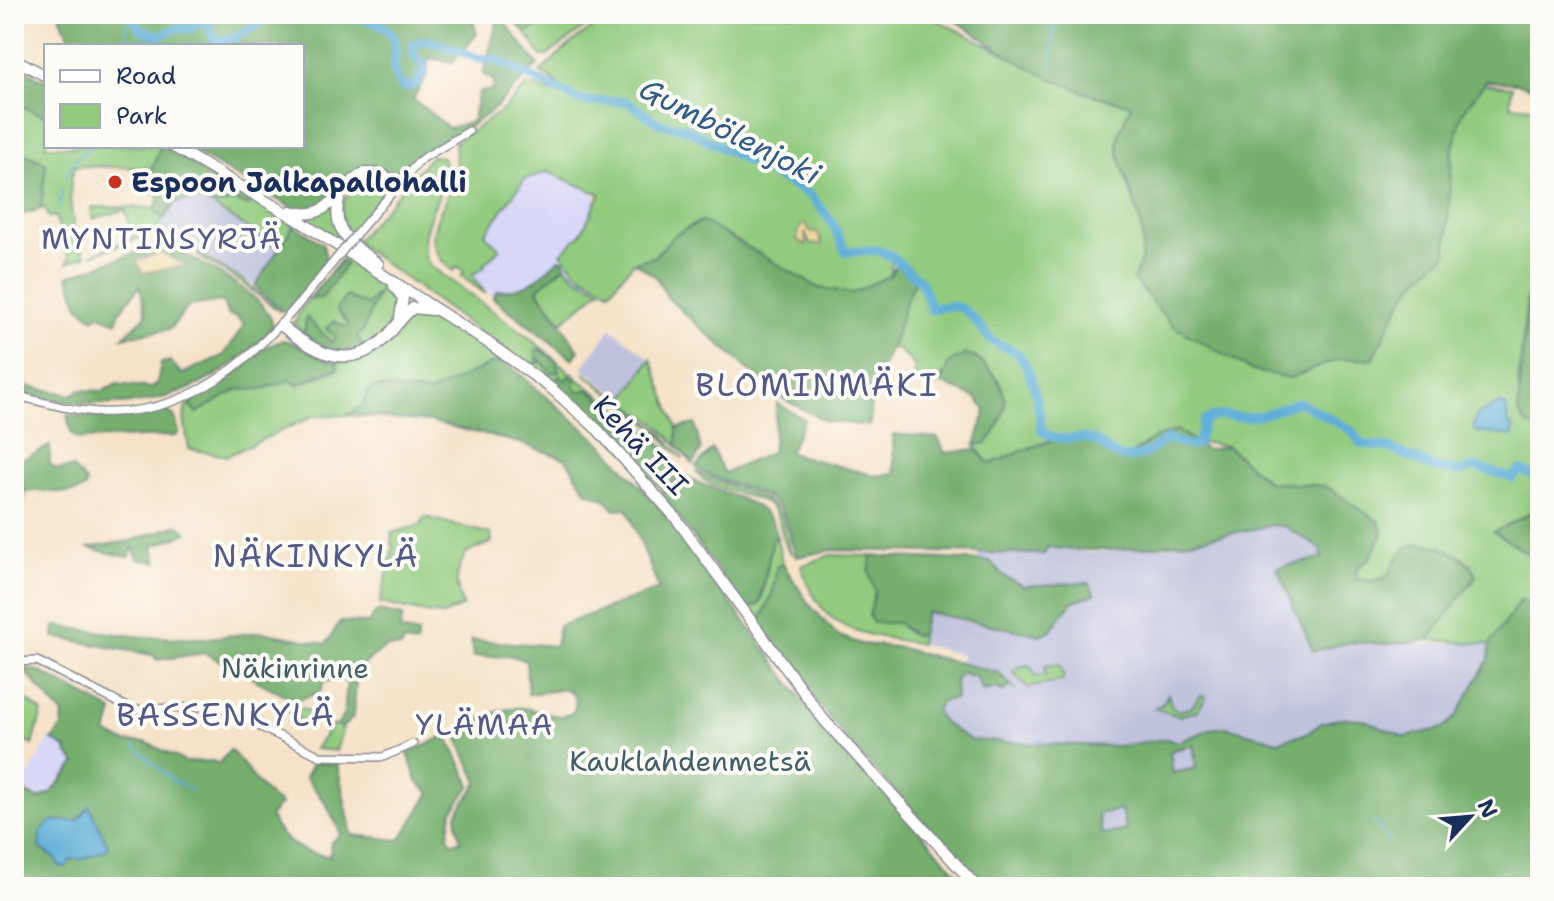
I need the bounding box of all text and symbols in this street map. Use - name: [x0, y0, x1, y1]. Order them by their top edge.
- legend: [44, 44, 304, 148]
- text: Road: [116, 60, 176, 92]
- water label: Gumbölenjoki: [632, 68, 828, 194]
- text: Park: [116, 100, 168, 132]
- place label: Espoon Jalkapallohalli: [131, 163, 467, 201]
- marker: Espoon Jalkapallohalli: [106, 173, 124, 191]
- district label: MYNTINSYRJÄ: [41, 218, 283, 259]
- district label: BLOMINMÄKI: [695, 363, 939, 406]
- street label: Kehä III: [585, 387, 697, 503]
- district label: NÄKINKYLÄ: [212, 534, 420, 577]
- park label: Näkinrinne: [221, 649, 369, 687]
- district label: BASSENKYLÄ: [116, 693, 336, 736]
- district label: YLÄMAA: [415, 704, 555, 745]
- park label: Kauklahdenmetsä: [569, 742, 811, 780]
- north arrow: [1430, 777, 1510, 857]
- text: N: [1471, 794, 1504, 823]

